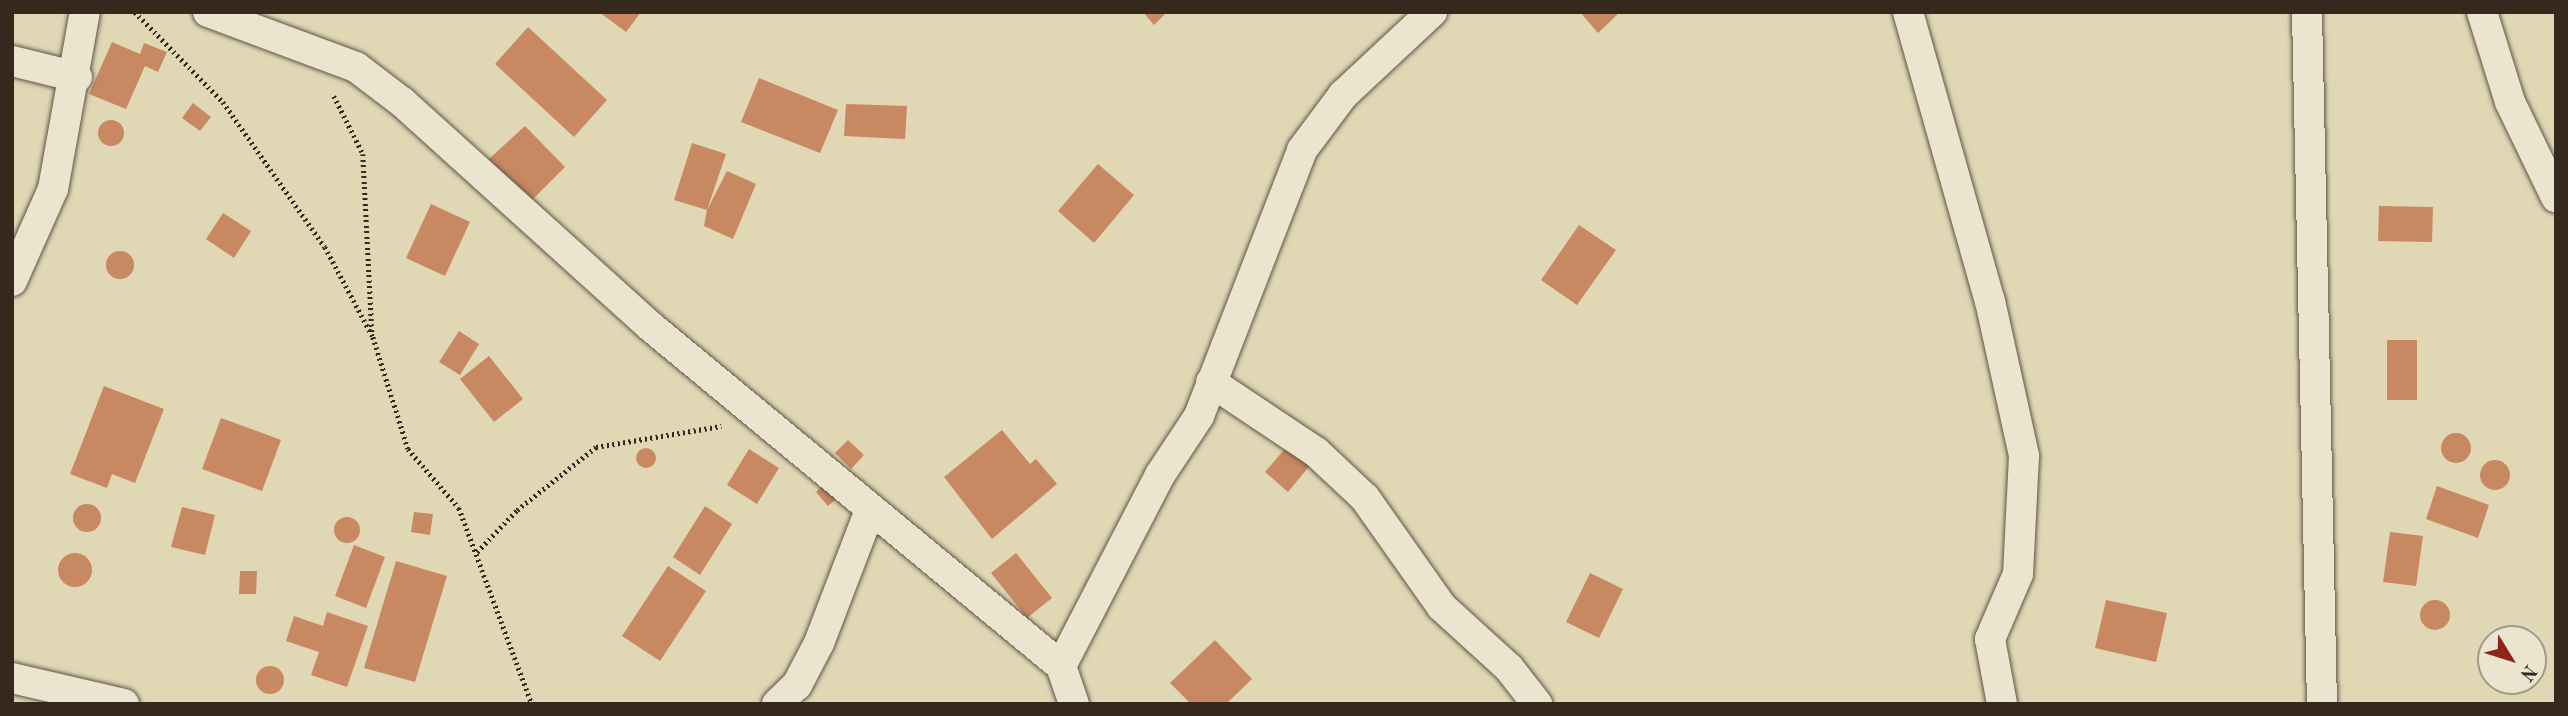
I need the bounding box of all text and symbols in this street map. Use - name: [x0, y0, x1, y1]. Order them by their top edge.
- north arrow: [2477, 625, 2547, 695]
- text: N: [2515, 660, 2539, 684]

